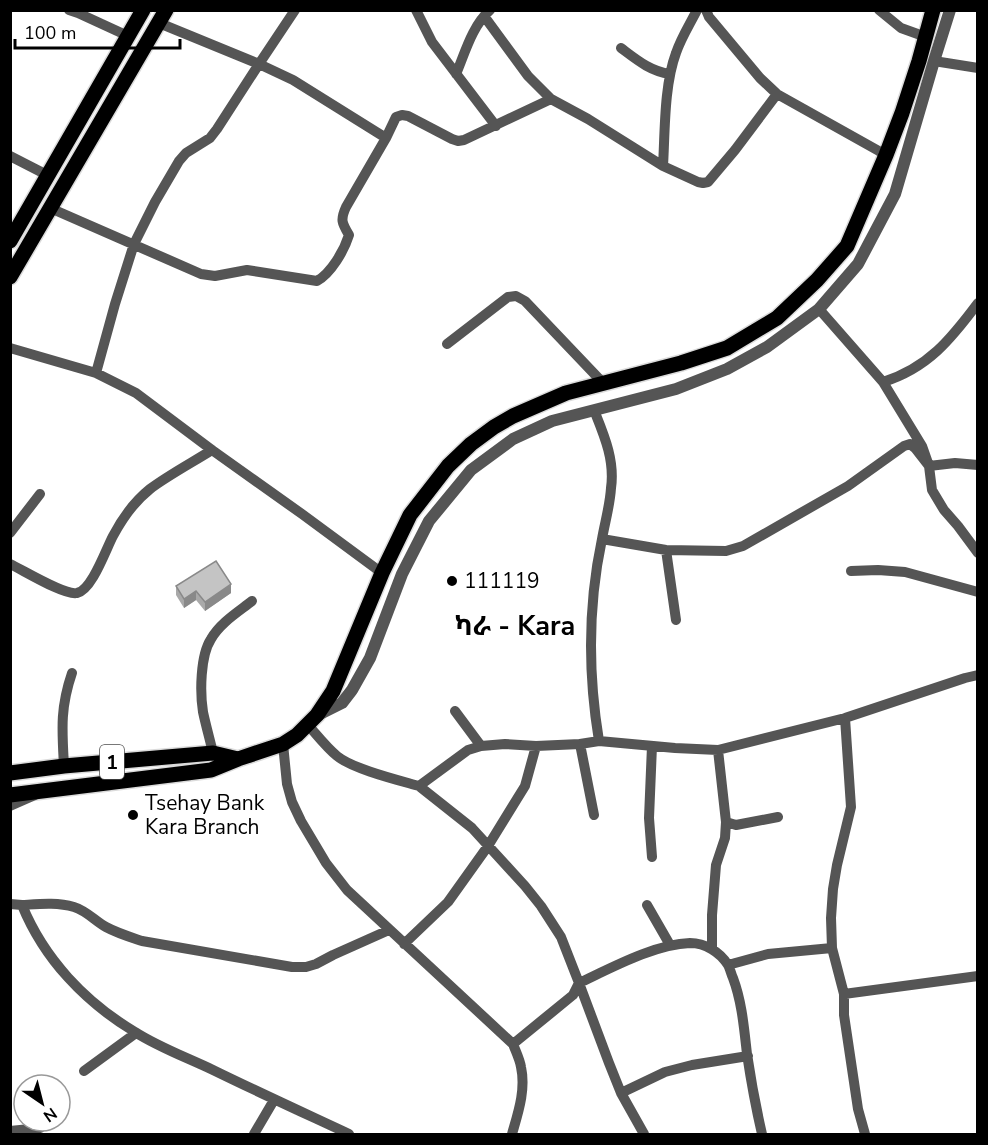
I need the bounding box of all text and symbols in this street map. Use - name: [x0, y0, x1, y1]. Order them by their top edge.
- scale bar: [15, 12, 180, 50]
- text: 100 m: [24, 21, 76, 45]
- place label: 111119: [464, 567, 540, 595]
- marker: 111119: [445, 574, 459, 588]
- district label: ካራ - Kara: [455, 608, 575, 645]
- road number: 1: [100, 745, 124, 779]
- place label: Tsehay Bank Kara Branch: [145, 789, 265, 841]
- marker: Tsehay Bank Kara Branch: [126, 808, 140, 822]
- north arrow: [12, 1073, 72, 1133]
- text: N: [39, 1102, 61, 1127]

